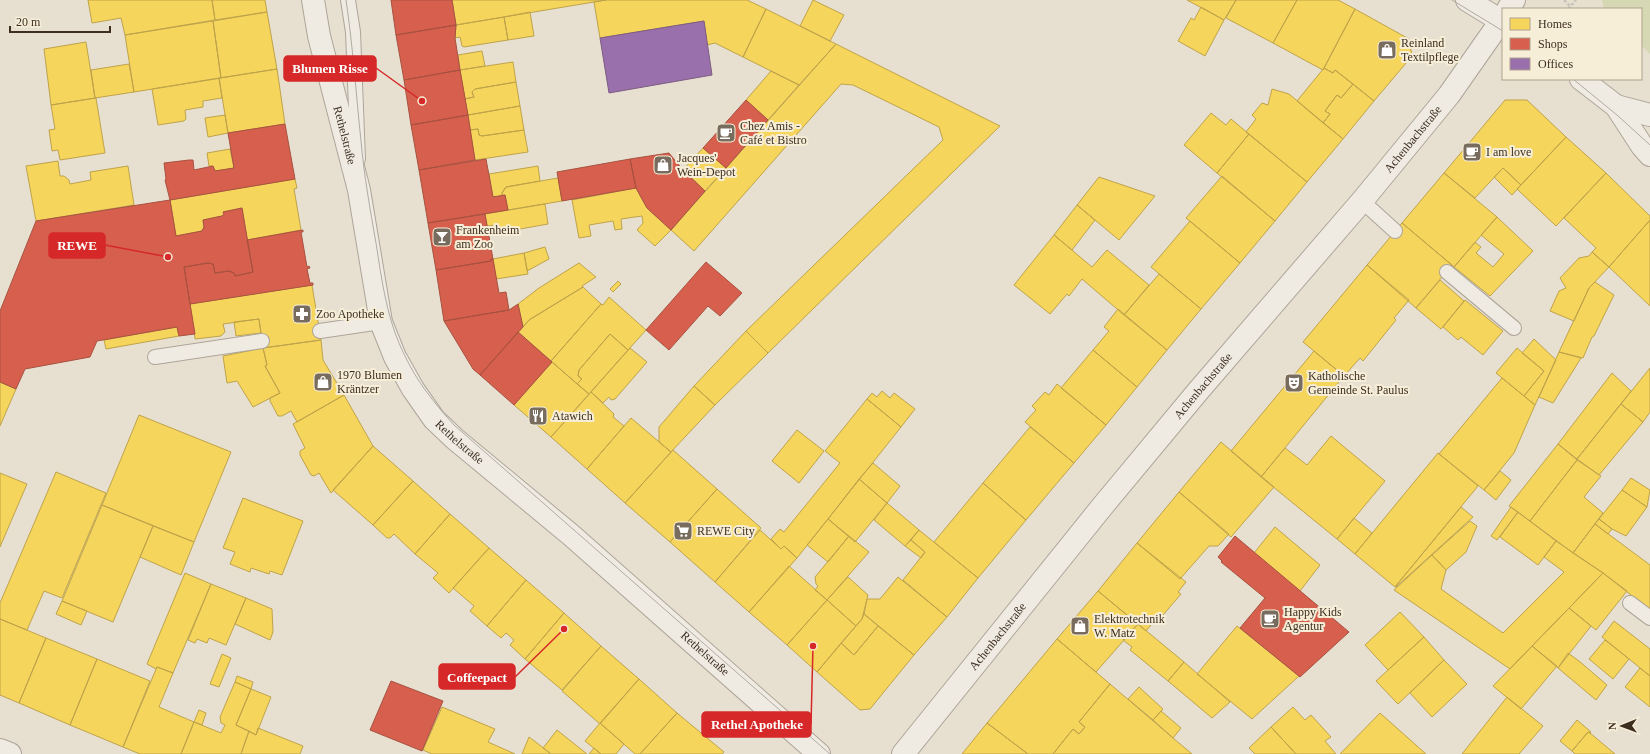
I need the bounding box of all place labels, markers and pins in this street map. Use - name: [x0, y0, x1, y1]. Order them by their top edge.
- place label: Reinland Textilpflege: [1401, 36, 1459, 64]
- shop icon: Reinland Textilpflege: [1376, 39, 1398, 61]
- callout: Blumen Risse: [284, 56, 376, 81]
- place label: Chez Amis - Café et Bistro: [740, 119, 807, 147]
- cafe icon: Chez Amis - Café et Bistro: [715, 122, 737, 144]
- cafe icon: I am love: [1461, 141, 1483, 163]
- place label: I am love: [1486, 145, 1531, 159]
- place label: Jacques' Wein-Depot: [677, 151, 736, 179]
- shop icon: Jacques' Wein-Depot: [652, 154, 674, 176]
- place label: Frankenheim am Zoo: [456, 223, 520, 251]
- bar icon: Frankenheim am Zoo: [431, 226, 453, 248]
- callout: REWE: [49, 233, 105, 258]
- pharmacy icon: Zoo Apotheke: [291, 303, 313, 325]
- place label: Zoo Apotheke: [316, 307, 384, 321]
- place label: 1970 Blumen Kräntzer: [337, 368, 402, 396]
- place label: Katholische Gemeinde St. Paulus: [1308, 369, 1409, 397]
- shop icon: 1970 Blumen Kräntzer: [312, 371, 334, 393]
- theatre icon: Katholische Gemeinde St. Paulus: [1283, 372, 1305, 394]
- restaurant icon: Atawich: [527, 405, 549, 427]
- place label: Atawich: [552, 409, 593, 423]
- supermarket icon: REWE City: [672, 520, 694, 542]
- place label: REWE City: [697, 524, 755, 538]
- place label: Happy Kids Agentur: [1284, 605, 1342, 633]
- cafe icon: Happy Kids Agentur: [1259, 608, 1281, 630]
- place label: Elektrotechnik W. Matz: [1094, 612, 1165, 640]
- shop icon: Elektrotechnik W. Matz: [1069, 615, 1091, 637]
- callout: Coffeepact: [439, 664, 515, 689]
- callout: Rethel Apotheke: [702, 712, 811, 737]

